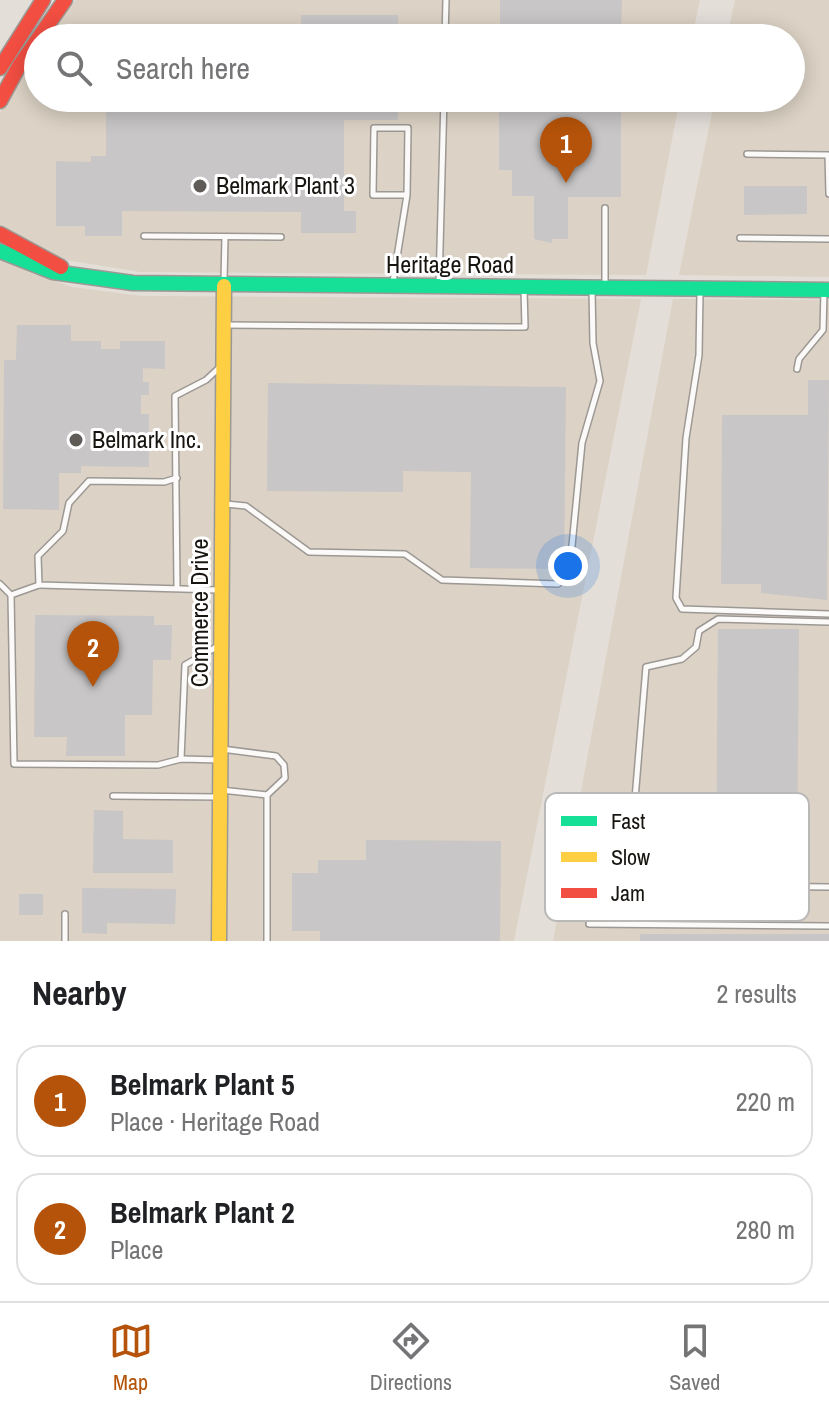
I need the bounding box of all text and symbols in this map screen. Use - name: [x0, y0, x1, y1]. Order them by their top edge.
- search box: [24, 24, 805, 112]
- icon: search: [52, 46, 96, 90]
- text: Search here: [116, 48, 250, 88]
- pin: 1: [540, 117, 592, 183]
- place label: Belmark Plant 3: [216, 169, 355, 201]
- marker: Belmark Plant 3: [191, 177, 209, 195]
- street label: Heritage Road: [386, 248, 514, 280]
- place label: Belmark Inc.: [92, 423, 201, 455]
- marker: Belmark Inc.: [67, 431, 85, 449]
- street label: Commerce Drive: [183, 539, 215, 687]
- your location: [548, 546, 588, 586]
- pin: 2: [67, 621, 119, 687]
- legend: [545, 793, 809, 921]
- text: Fast: [611, 806, 645, 836]
- text: Slow: [611, 842, 650, 872]
- text: Jam: [611, 878, 645, 908]
- text: Nearby: [32, 970, 127, 1016]
- text: 2 results: [716, 976, 797, 1011]
- text: Belmark Plant 5: [110, 1064, 295, 1104]
- text: 1: [54, 1084, 66, 1119]
- text: 220 m: [736, 1084, 795, 1119]
- text: Place · Heritage Road: [110, 1104, 320, 1139]
- text: Belmark Plant 2: [110, 1192, 295, 1232]
- text: 2: [54, 1212, 66, 1247]
- text: 280 m: [736, 1212, 795, 1247]
- text: Place: [110, 1232, 163, 1267]
- tab: Map: [109, 1319, 153, 1397]
- tab: Directions: [370, 1319, 452, 1397]
- tab: Saved: [669, 1319, 720, 1397]

